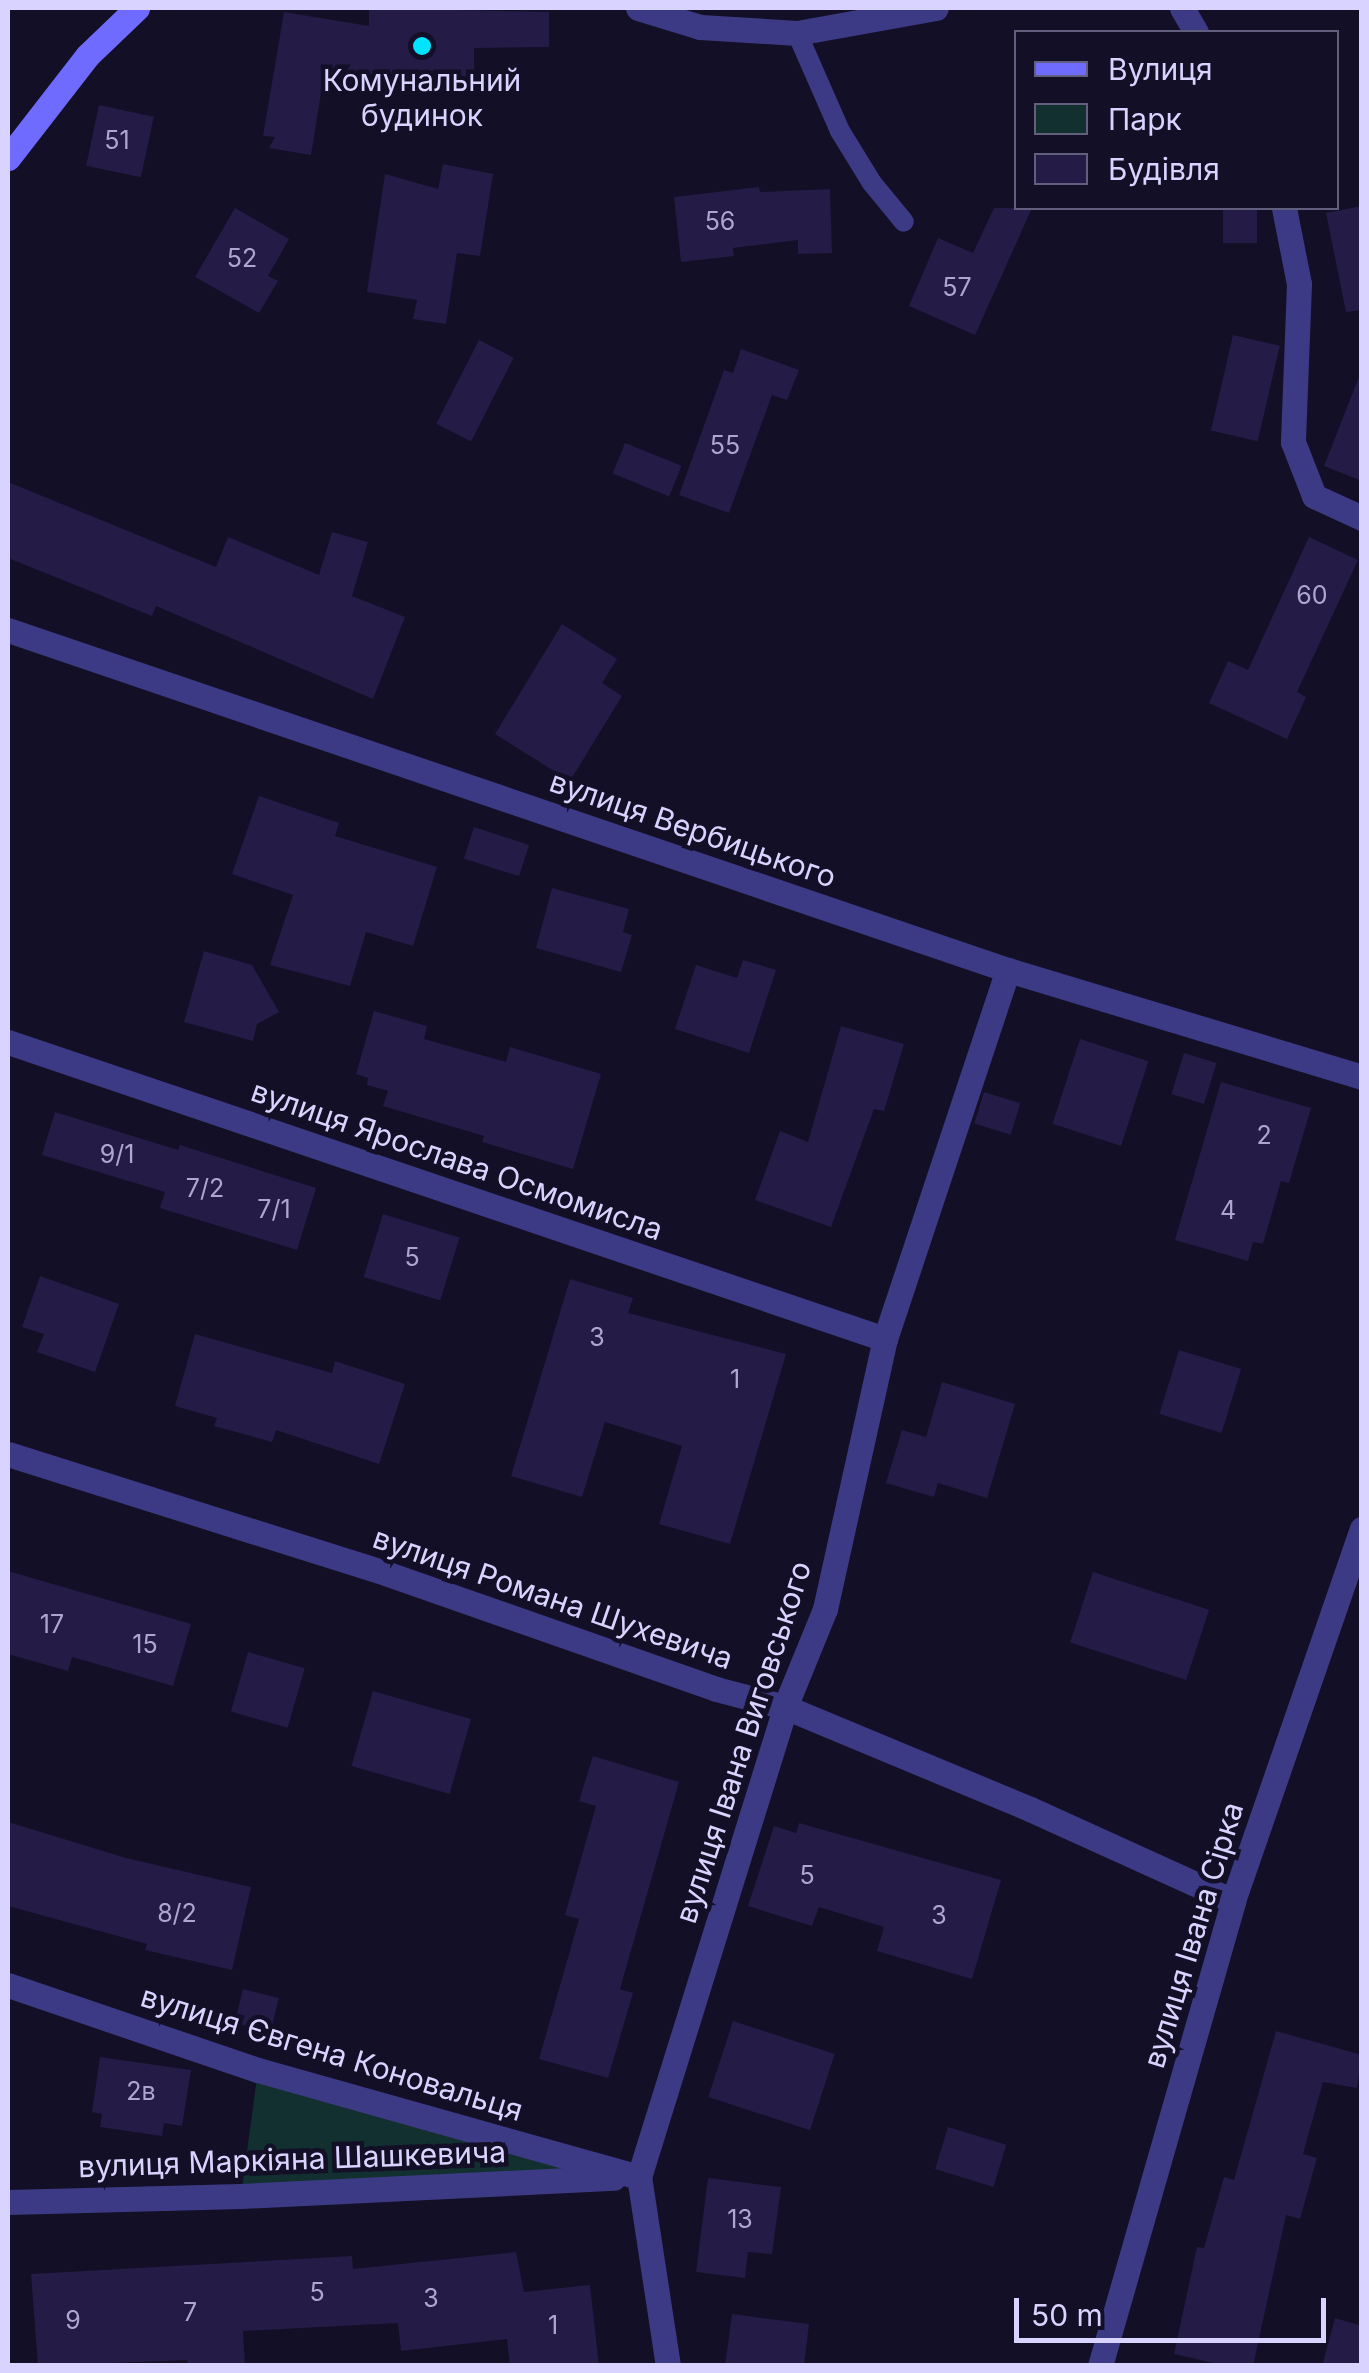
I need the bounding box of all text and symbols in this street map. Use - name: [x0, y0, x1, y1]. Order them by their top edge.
- legend: [1014, 30, 1339, 210]
- marker: Комунальний будинок: [411, 35, 433, 57]
- text: Вулиця: [1108, 51, 1213, 87]
- place label: Комунальний будинок: [323, 62, 521, 132]
- text: Парк: [1108, 101, 1182, 137]
- house number: 51: [104, 125, 130, 155]
- text: Будівля: [1108, 151, 1220, 187]
- house number: 56: [705, 206, 735, 236]
- house number: 52: [227, 243, 257, 273]
- house number: 57: [942, 272, 972, 302]
- house number: 55: [710, 430, 740, 460]
- house number: 60: [1296, 580, 1328, 610]
- street label: вулиця Вербицького: [545, 763, 841, 895]
- street label: вулиця Ярослава Осмомисла: [247, 1073, 667, 1247]
- house number: 2: [1256, 1120, 1272, 1150]
- house number: 9/1: [100, 1139, 134, 1169]
- house number: 7/2: [186, 1173, 224, 1203]
- house number: 7/1: [257, 1194, 291, 1224]
- house number: 4: [1220, 1195, 1236, 1225]
- house number: 5: [404, 1242, 420, 1272]
- house number: 3: [589, 1322, 605, 1352]
- house number: 1: [730, 1364, 740, 1394]
- street label: вулиця Романа Шухевича: [368, 1519, 738, 1677]
- street label: вулиця Івана Виговського: [667, 1557, 819, 1927]
- house number: 17: [40, 1609, 64, 1639]
- house number: 15: [132, 1629, 158, 1659]
- street label: вулиця Івана Сірка: [1135, 1798, 1251, 2072]
- house number: 5: [799, 1860, 815, 1890]
- house number: 8/2: [157, 1898, 197, 1928]
- house number: 3: [931, 1900, 947, 1930]
- street label: вулиця Євгена Коновальця: [137, 1978, 527, 2128]
- house number: 2в: [126, 2076, 156, 2106]
- street label: вулиця Маркіяна Шашкевича: [77, 2134, 507, 2184]
- house number: 13: [727, 2204, 753, 2234]
- house number: 5: [309, 2277, 325, 2307]
- scale bar: [1019, 2278, 1332, 2340]
- house number: 3: [423, 2283, 439, 2313]
- house number: 7: [183, 2297, 197, 2327]
- text: 50 m: [1031, 2297, 1103, 2333]
- house number: 9: [65, 2305, 81, 2335]
- house number: 1: [548, 2310, 558, 2340]

